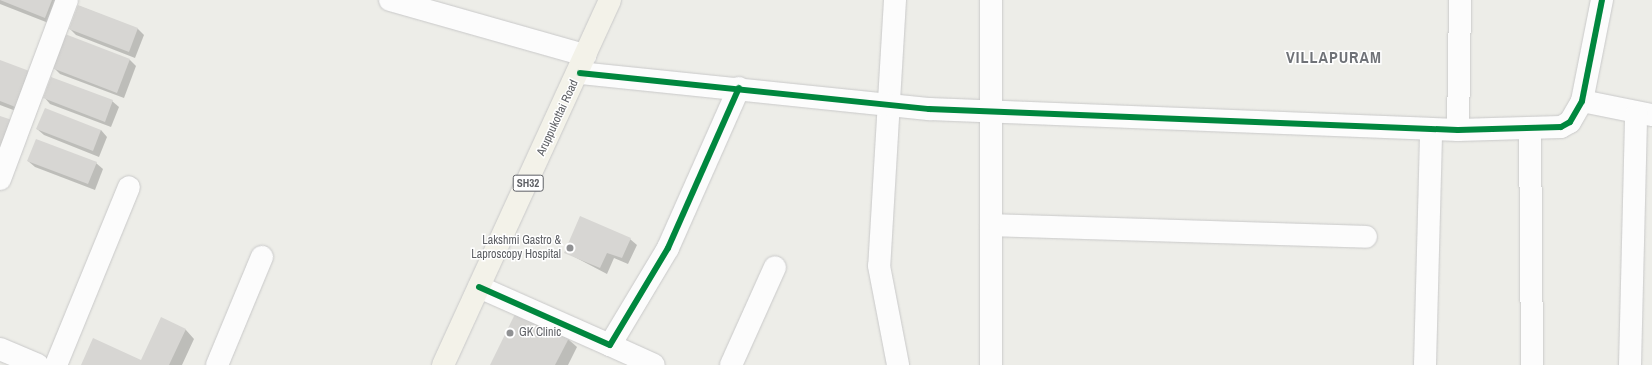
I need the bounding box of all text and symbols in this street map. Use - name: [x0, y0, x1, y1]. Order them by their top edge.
- district label: VILLAPURAM: [1286, 47, 1382, 67]
- street label: Aruppukottai Road: [534, 78, 582, 158]
- road number: SH32: [512, 174, 544, 192]
- place label: Lakshmi Gastro & Laproscopy Hospital: [471, 234, 561, 262]
- marker: Lakshmi Gastro & Laproscopy Hospital: [564, 242, 576, 254]
- place label: GK Clinic: [519, 326, 561, 340]
- marker: GK Clinic: [504, 327, 516, 339]

